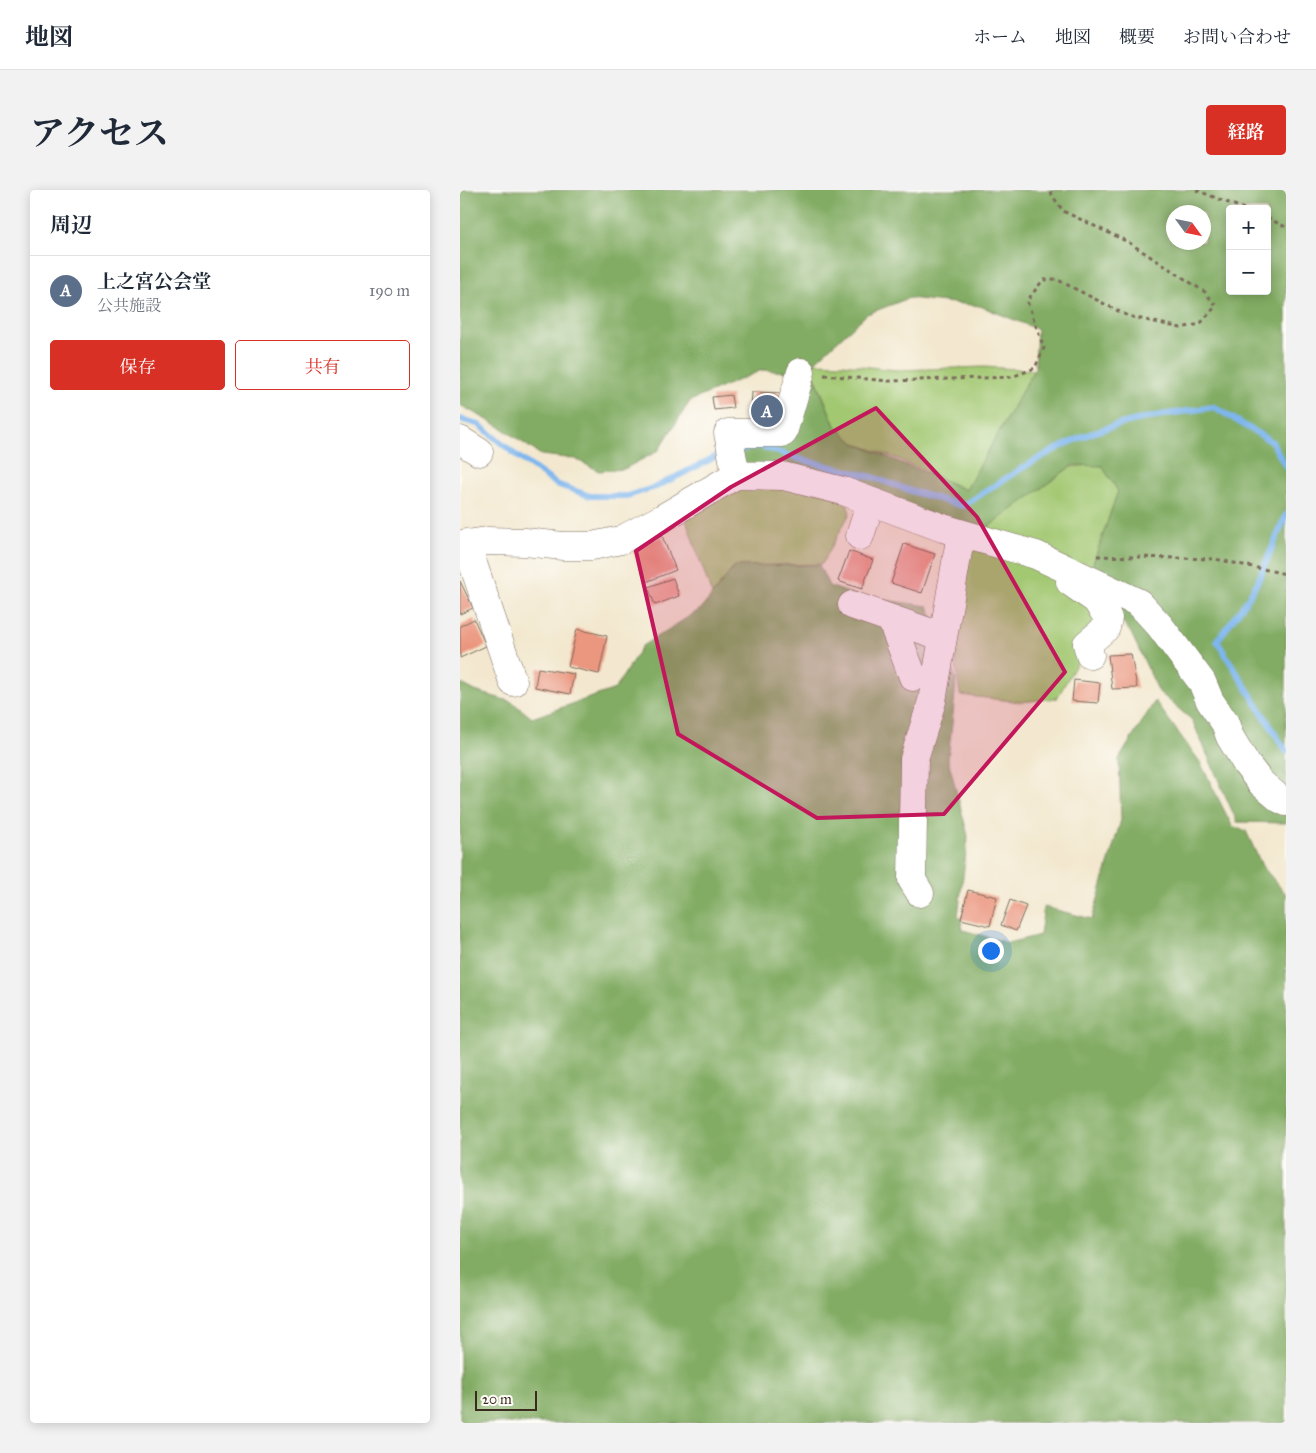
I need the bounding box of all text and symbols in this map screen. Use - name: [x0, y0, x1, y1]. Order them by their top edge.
- text: 地図: [25, 22, 73, 52]
- text: ホーム: [973, 26, 1027, 48]
- text: 地図: [1055, 26, 1091, 48]
- text: 概要: [1119, 26, 1155, 48]
- text: お問い合わせ: [1183, 26, 1291, 48]
- button: 経路: [1206, 105, 1286, 155]
- text: アクセス: [30, 112, 169, 155]
- north arrow: [1166, 205, 1211, 250]
- map controls: [1226, 205, 1271, 295]
- button: +: [1226, 205, 1271, 250]
- text: 周辺: [50, 212, 92, 238]
- button: −: [1226, 250, 1271, 295]
- text: 上之宮公会堂: [97, 270, 211, 293]
- text: A: [61, 281, 71, 300]
- text: 190 m: [369, 281, 410, 300]
- text: 公共施設: [97, 296, 161, 315]
- button: 保存: [50, 340, 225, 390]
- button: 共有: [235, 340, 410, 390]
- pin: A: [751, 392, 783, 430]
- your location: [978, 938, 1004, 964]
- scale bar: [475, 1388, 538, 1411]
- text: 20 m: [482, 1391, 512, 1408]

